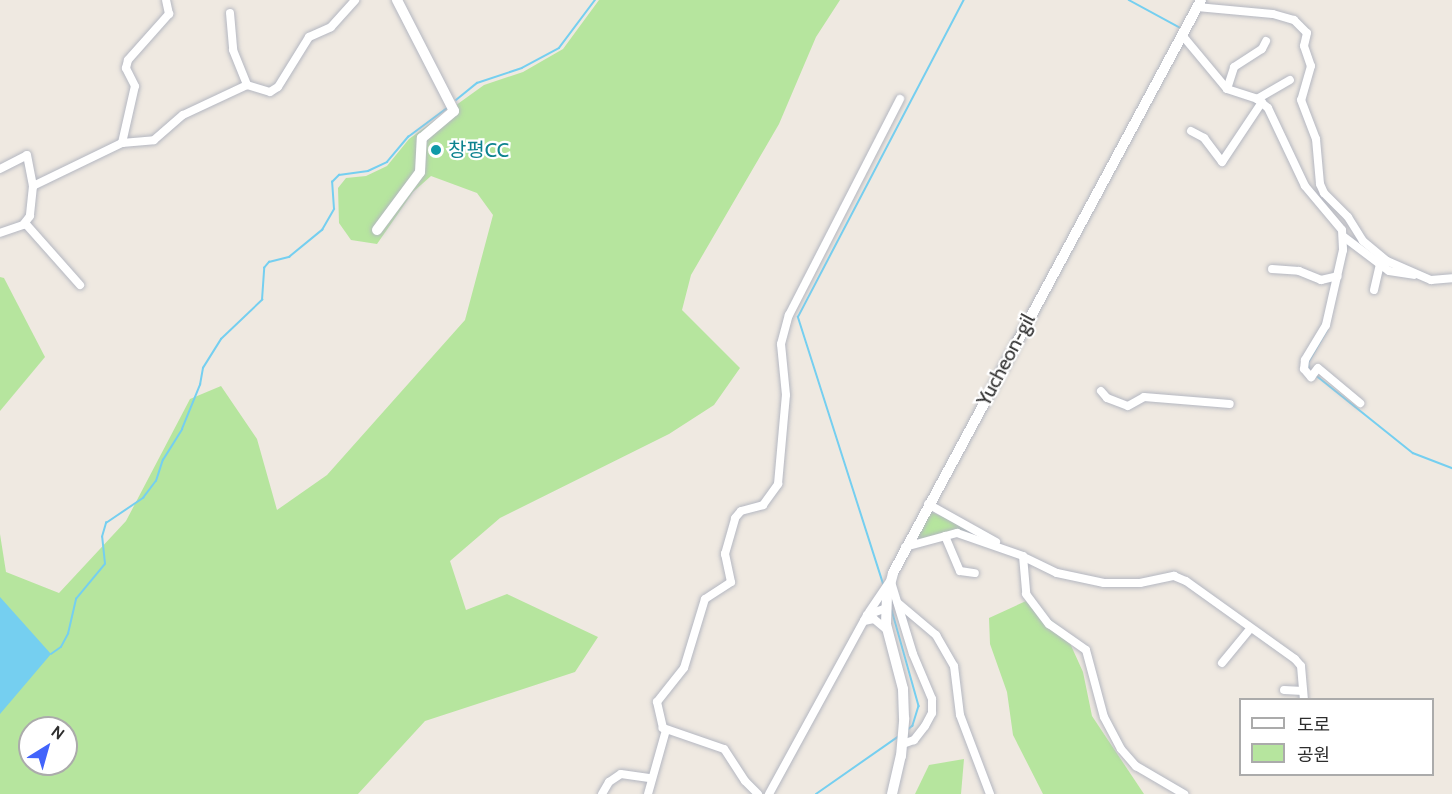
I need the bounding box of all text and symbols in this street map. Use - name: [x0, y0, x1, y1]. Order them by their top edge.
- place label: 창평CC: [448, 138, 509, 162]
- marker: 창평CC: [429, 143, 443, 157]
- street label: Yucheon-gil: [972, 310, 1040, 410]
- legend: [1239, 698, 1434, 776]
- text: 도로: [1297, 714, 1330, 736]
- north arrow: [18, 716, 78, 776]
- text: N: [48, 722, 68, 744]
- text: 공원: [1297, 744, 1330, 766]

